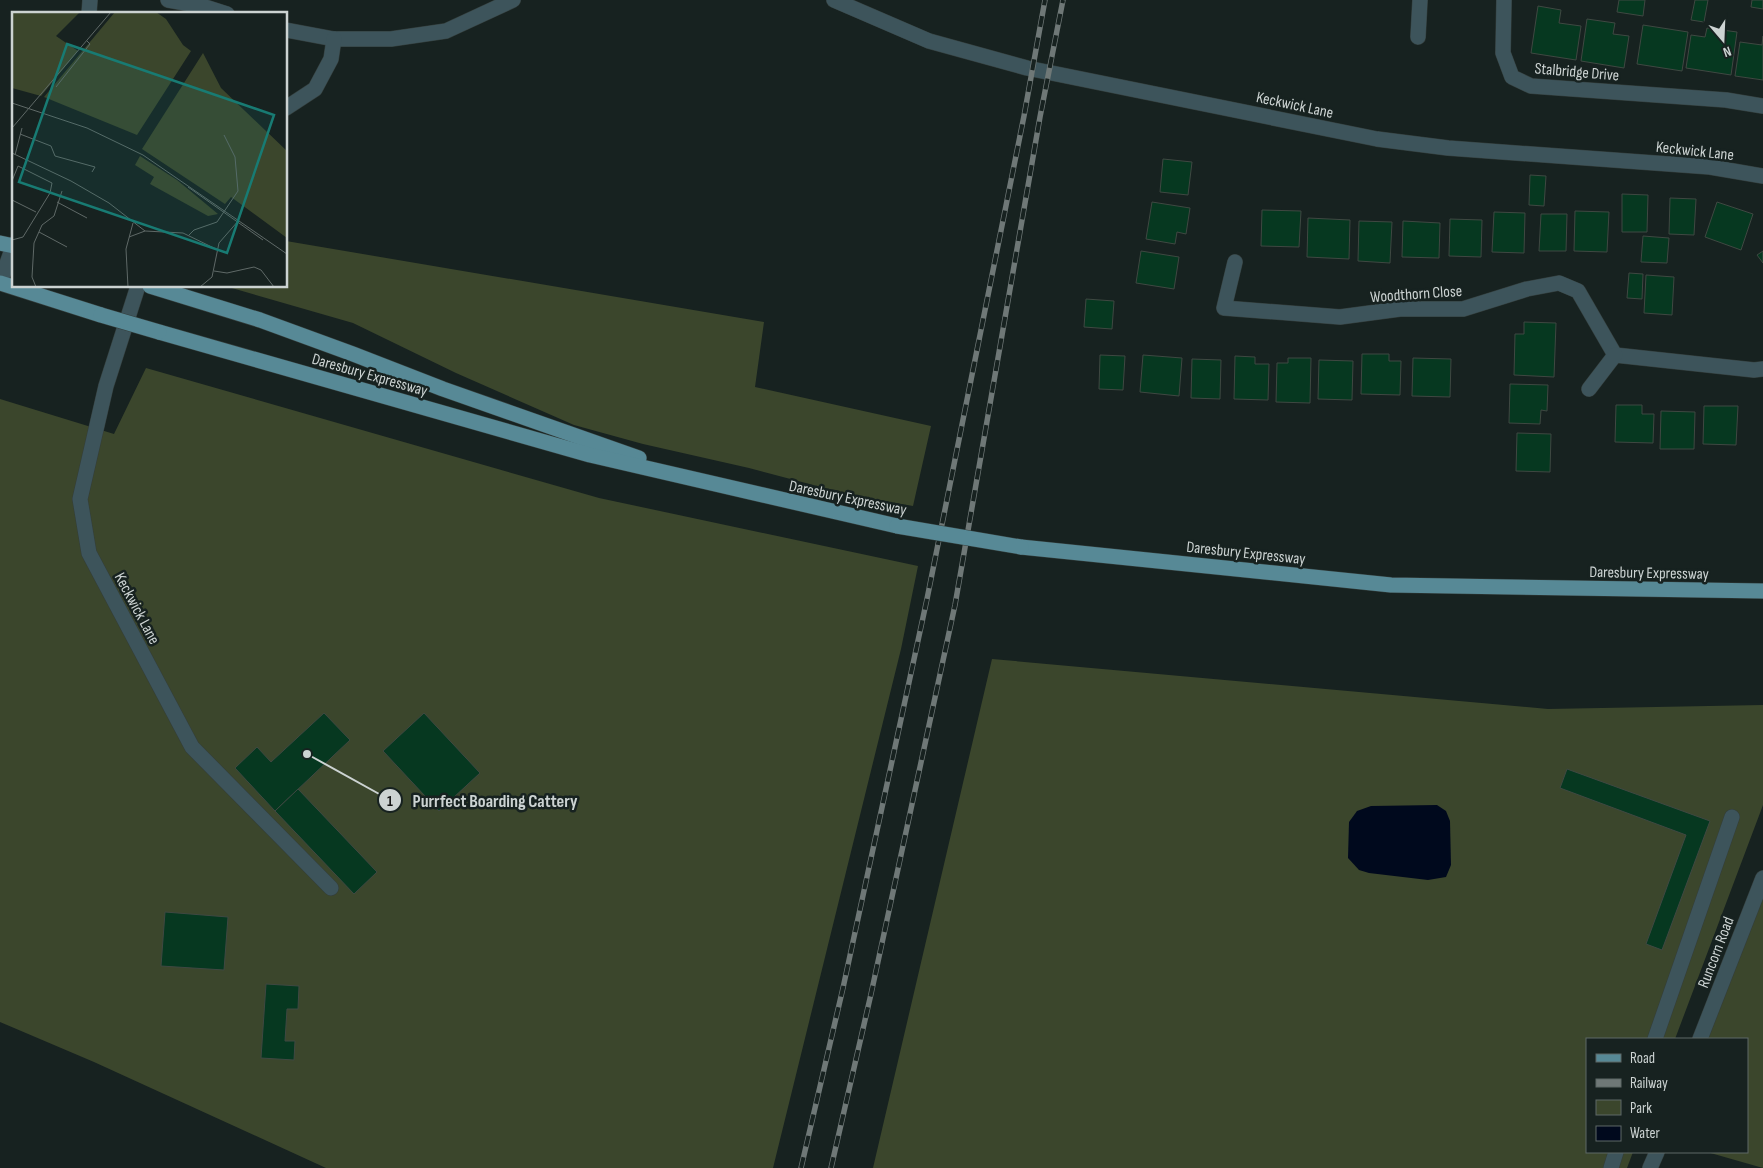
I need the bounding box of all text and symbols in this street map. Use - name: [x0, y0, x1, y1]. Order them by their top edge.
- inset map: [12, 12, 288, 288]
- north arrow: [1698, 15, 1748, 65]
- text: N: [1721, 43, 1733, 61]
- street label: Stalbridge Drive: [1534, 59, 1620, 86]
- street label: Keckwick Lane: [1254, 88, 1335, 123]
- street label: Keckwick Lane: [1655, 138, 1735, 165]
- street label: Woodthorn Close: [1370, 282, 1463, 307]
- street label: Daresbury Expressway: [310, 350, 430, 401]
- street label: Daresbury Expressway: [787, 477, 908, 520]
- street label: Daresbury Expressway: [1185, 538, 1306, 569]
- street label: Daresbury Expressway: [1589, 563, 1709, 584]
- street label: Keckwick Lane: [110, 570, 163, 648]
- callout: Purrfect Boarding Cattery: [377, 784, 587, 817]
- text: Purrfect Boarding Cattery: [413, 791, 578, 812]
- text: 1: [387, 792, 393, 811]
- street label: Runcorn Road: [1694, 914, 1739, 991]
- legend: [1586, 1038, 1748, 1153]
- text: Road: [1630, 1049, 1655, 1068]
- text: Railway: [1630, 1074, 1668, 1093]
- text: Park: [1630, 1099, 1652, 1118]
- text: Water: [1630, 1124, 1661, 1143]

